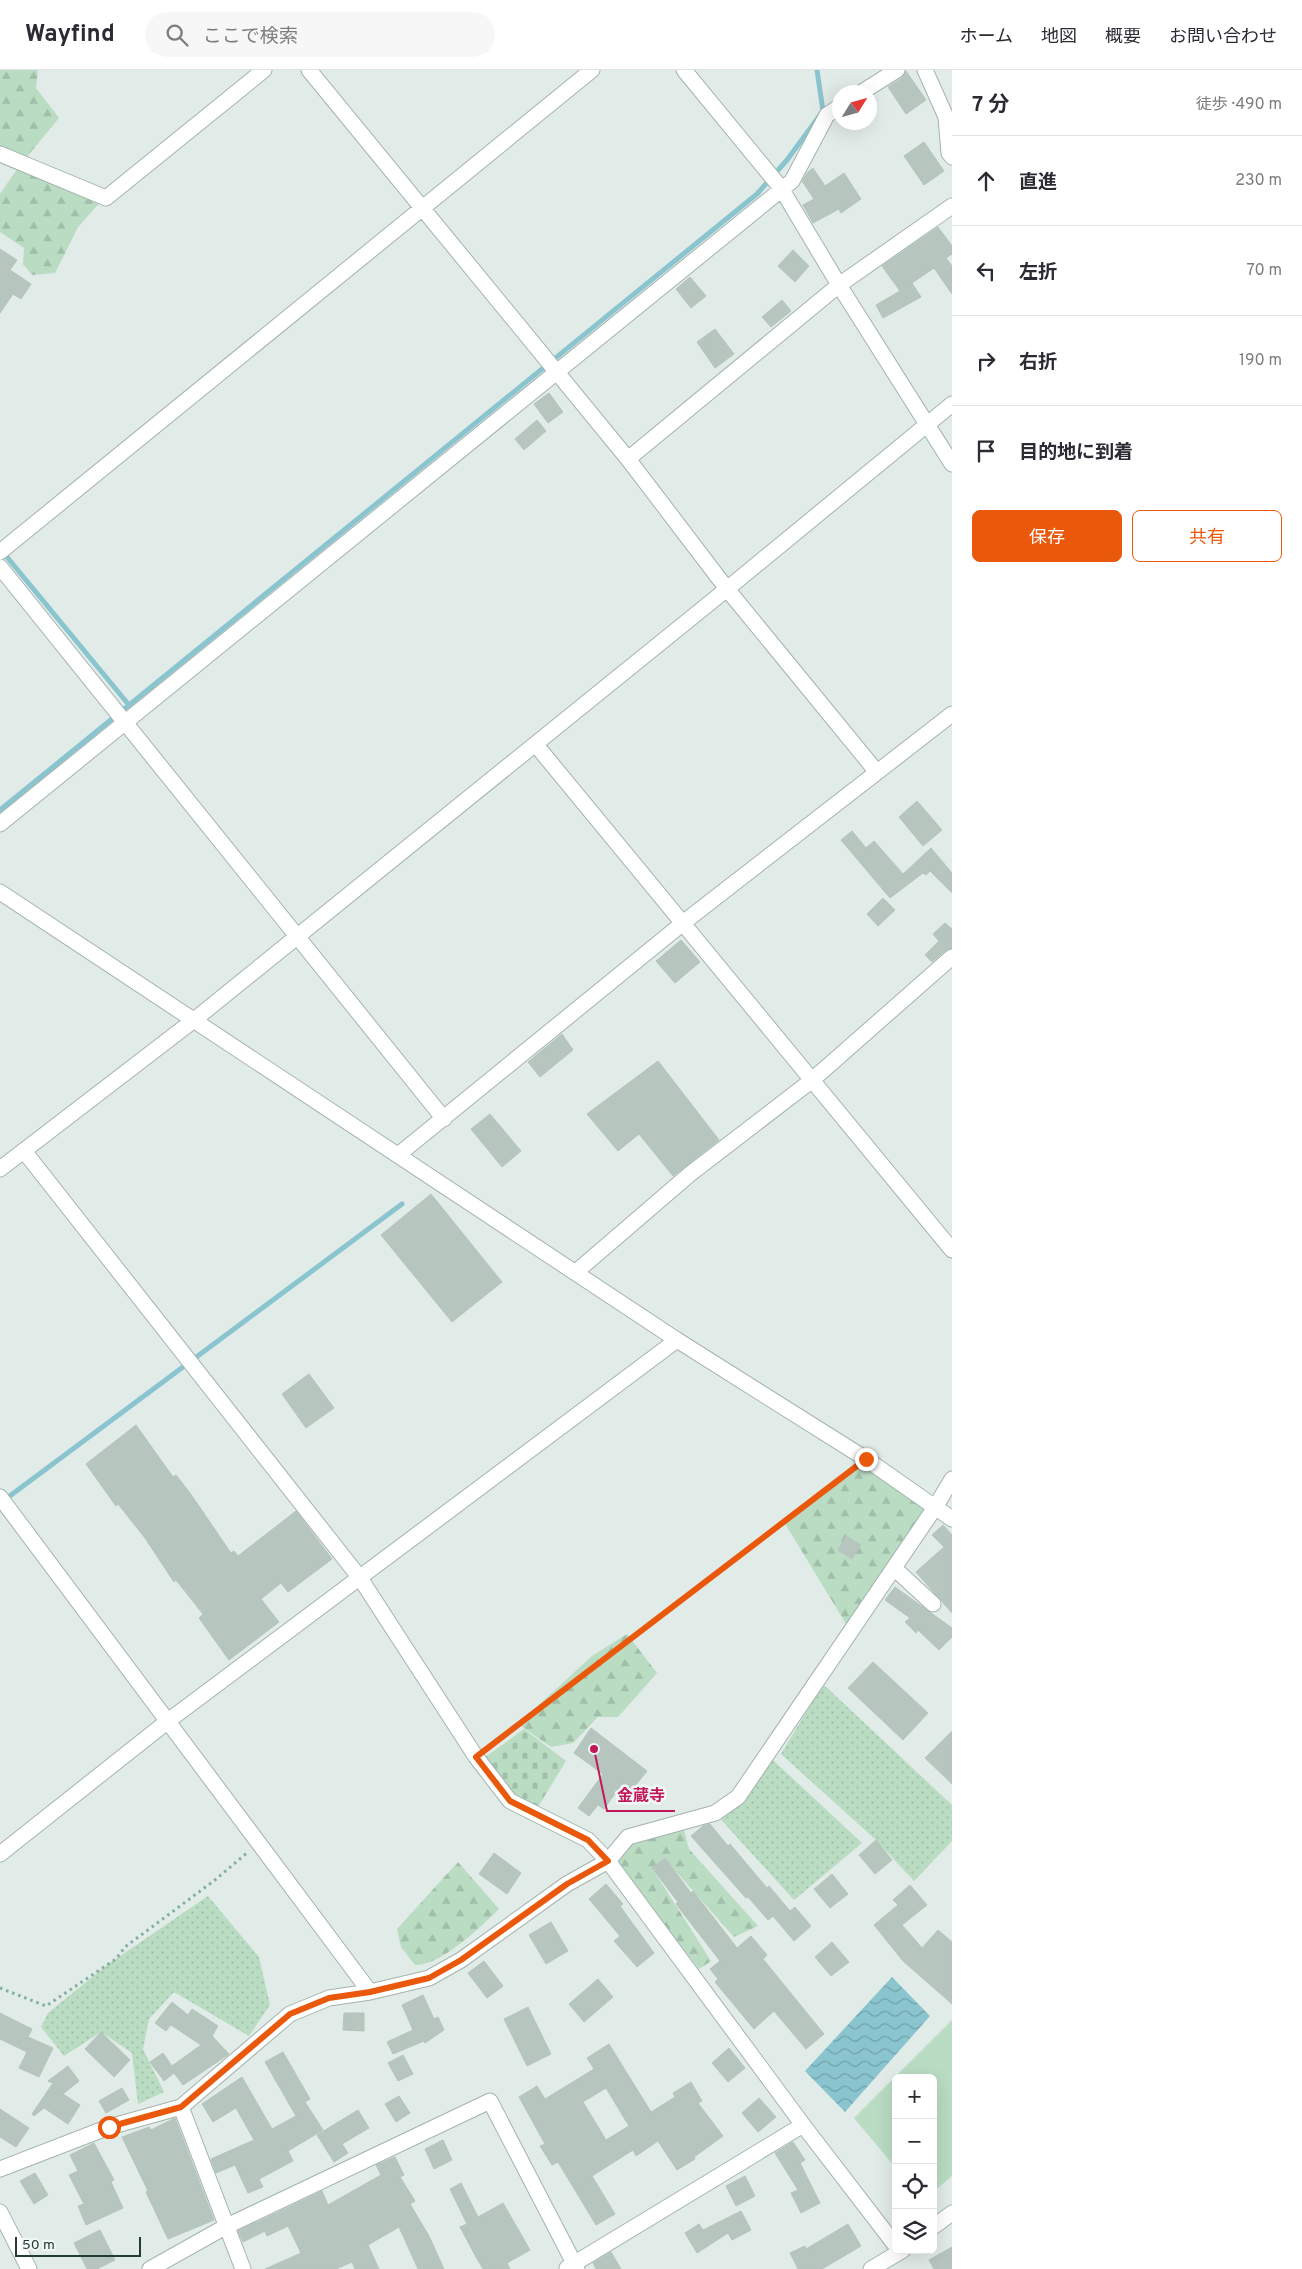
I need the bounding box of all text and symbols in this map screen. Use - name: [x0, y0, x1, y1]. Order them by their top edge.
- search box: [145, 12, 495, 57]
- text: Wayfind: [25, 20, 115, 50]
- icon: search: [163, 21, 191, 49]
- text: ここで検索: [203, 25, 298, 49]
- text: ホーム: [960, 26, 1013, 49]
- text: 地図: [1041, 26, 1077, 49]
- text: 概要: [1105, 26, 1141, 49]
- text: お問い合わせ: [1169, 26, 1277, 49]
- north arrow: [832, 85, 877, 130]
- text: 7 分: [972, 92, 1010, 119]
- text: 徒歩 · 490 m: [1196, 95, 1282, 115]
- icon: ahead: [972, 167, 1000, 195]
- text: 直進: [1019, 171, 1057, 195]
- text: 230 m: [1235, 171, 1282, 191]
- icon: left: [972, 257, 1000, 285]
- text: 左折: [1019, 261, 1057, 285]
- text: 70 m: [1247, 261, 1282, 281]
- icon: right: [972, 347, 1000, 375]
- text: 右折: [1019, 351, 1057, 375]
- text: 190 m: [1239, 351, 1282, 371]
- icon: arrive: [972, 437, 1000, 465]
- text: 目的地に到着: [1019, 441, 1133, 465]
- button: 保存: [972, 510, 1122, 562]
- button: 共有: [1132, 510, 1282, 562]
- route end: [855, 1448, 878, 1471]
- callout: 金蔵寺: [607, 1780, 675, 1811]
- text: 金蔵寺: [617, 1787, 665, 1807]
- map controls: [892, 2074, 937, 2254]
- button: +: [892, 2074, 937, 2119]
- route start: [98, 2116, 121, 2139]
- button: −: [892, 2119, 937, 2164]
- button: locate: [892, 2164, 937, 2209]
- button: layers: [892, 2209, 937, 2254]
- scale bar: [15, 2234, 141, 2257]
- text: 50 m: [22, 2237, 55, 2254]

